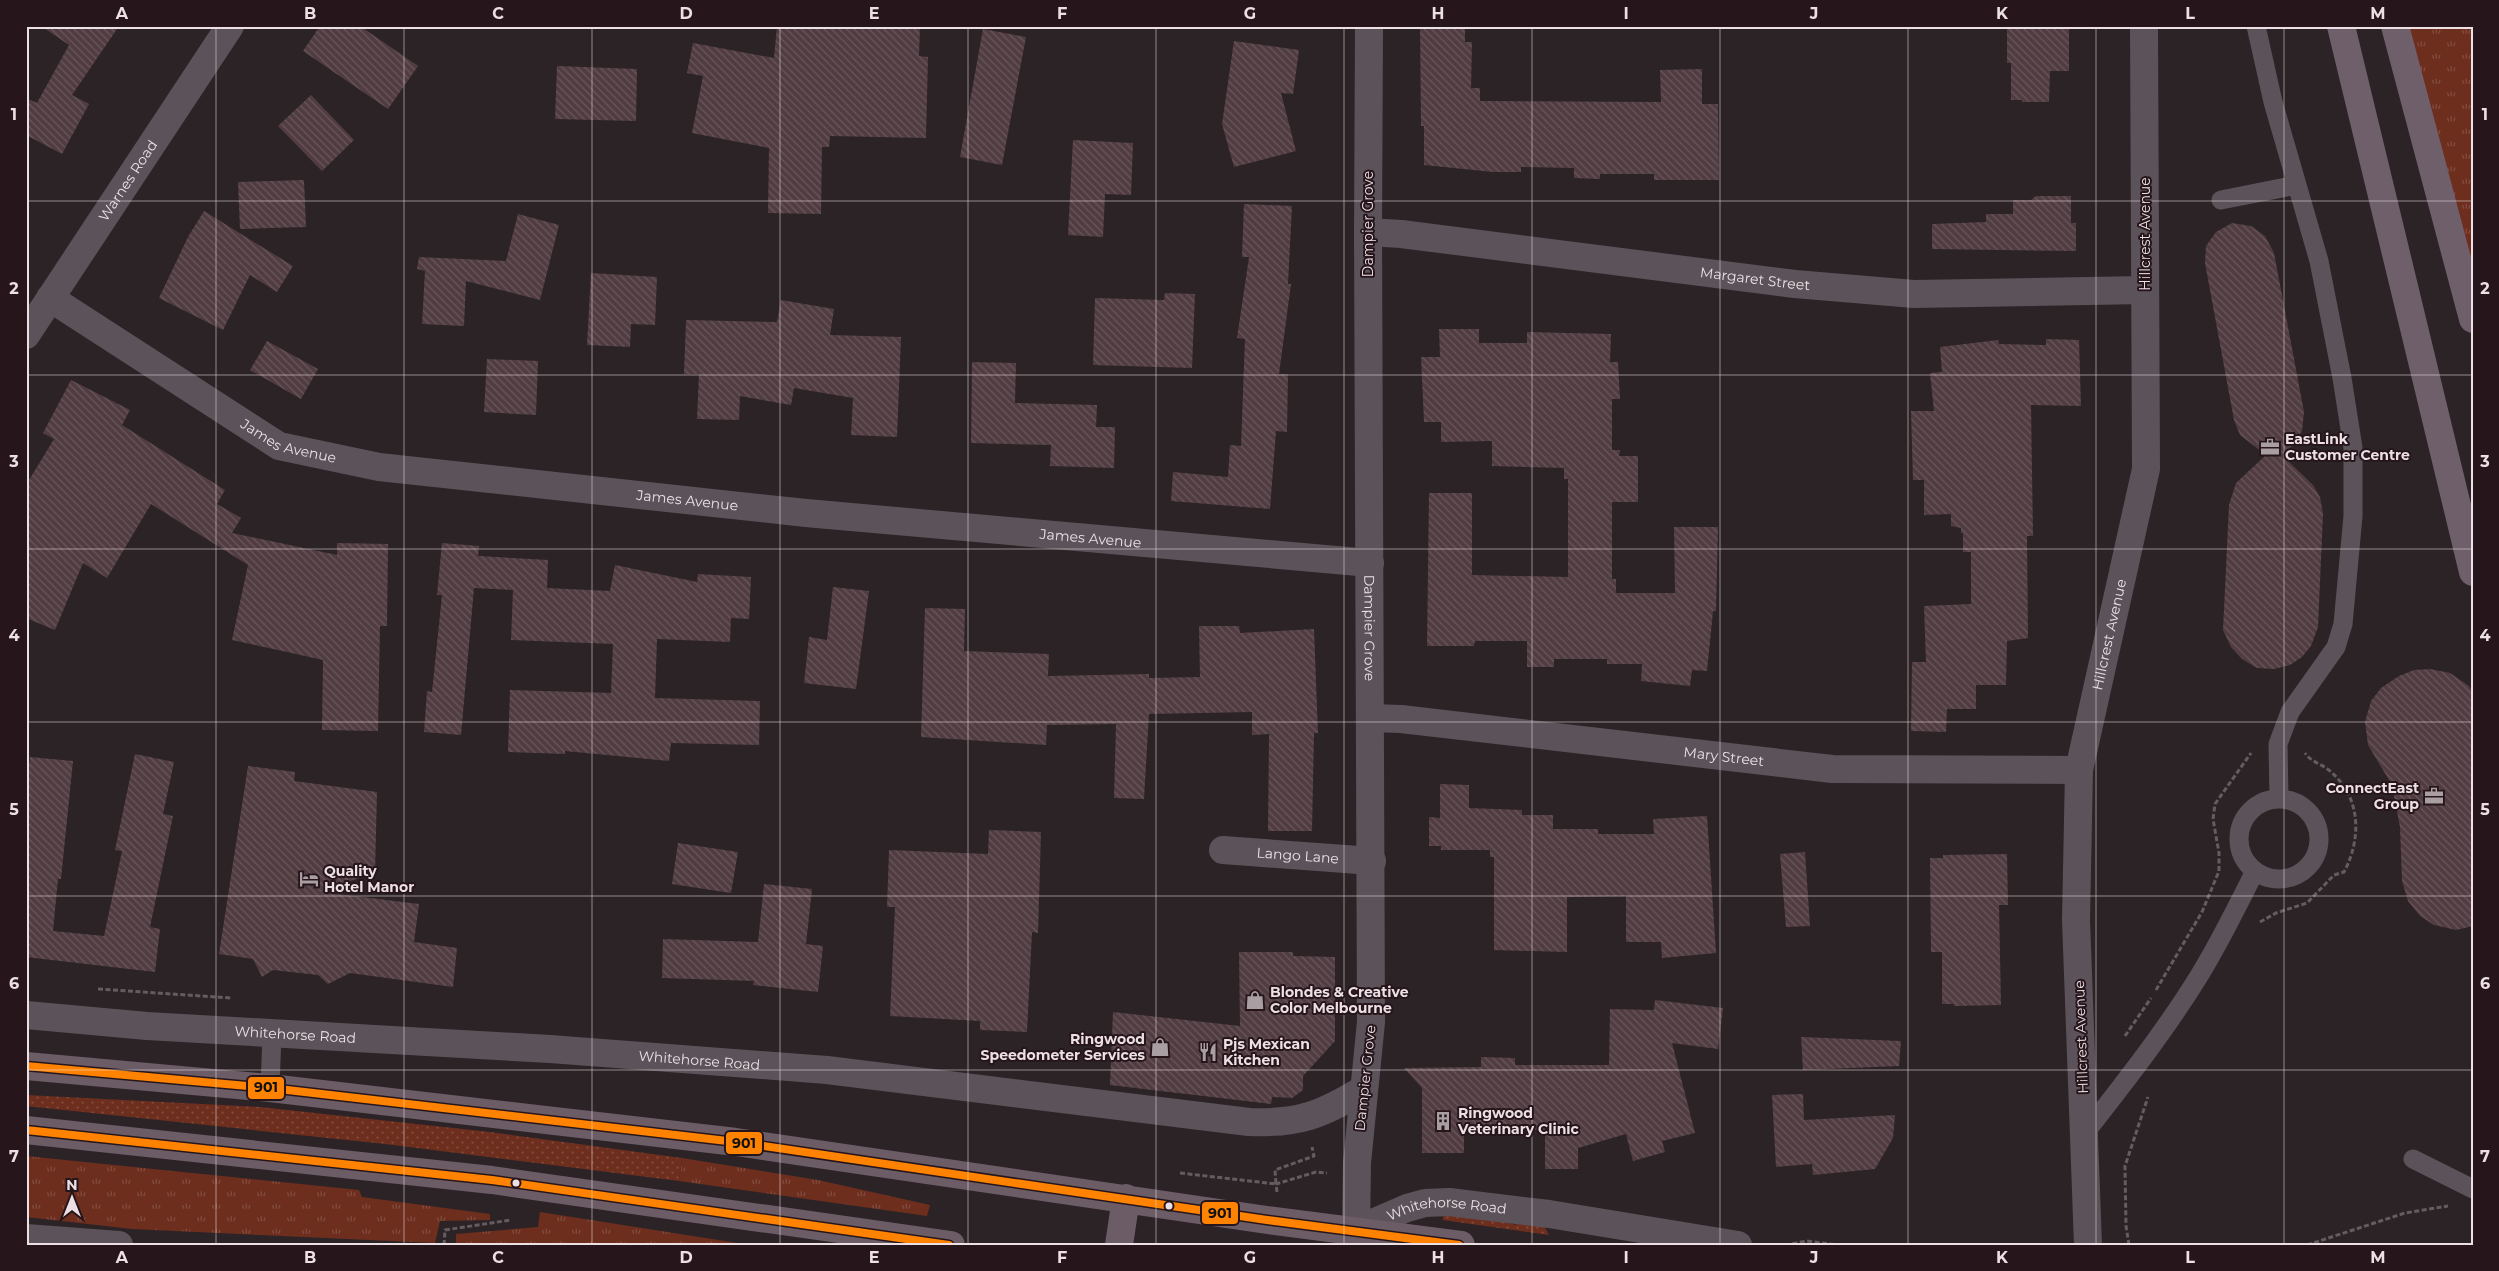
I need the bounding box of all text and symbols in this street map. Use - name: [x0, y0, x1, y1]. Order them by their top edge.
- text: A: [115, 4, 129, 23]
- text: B: [304, 4, 316, 23]
- text: C: [492, 4, 504, 23]
- text: D: [679, 4, 693, 23]
- text: E: [869, 4, 879, 23]
- text: F: [1057, 4, 1067, 23]
- text: G: [1244, 4, 1256, 23]
- text: H: [1432, 4, 1444, 23]
- text: I: [1623, 4, 1629, 23]
- text: J: [1809, 4, 1818, 23]
- text: K: [1996, 4, 2009, 23]
- text: L: [2185, 4, 2195, 23]
- text: M: [2370, 4, 2386, 23]
- text: 1: [11, 105, 17, 124]
- text: 1: [2482, 105, 2488, 124]
- street label: Warnes Road: [95, 137, 161, 225]
- street label: Dampier Grove: [1359, 171, 1377, 277]
- street label: Hillcrest Avenue: [2136, 177, 2154, 291]
- street label: Margaret Street: [1699, 263, 1811, 294]
- text: 2: [9, 279, 19, 298]
- text: 2: [2480, 279, 2490, 298]
- street label: James Avenue: [237, 414, 338, 467]
- place label: EastLink Customer Centre: [2285, 430, 2410, 464]
- office icon: EastLink Customer Centre: [2259, 436, 2281, 458]
- text: 3: [8, 452, 19, 471]
- text: 3: [2479, 452, 2490, 471]
- street label: James Avenue: [635, 486, 739, 515]
- street label: James Avenue: [1038, 525, 1142, 552]
- street label: Dampier Grove: [1360, 575, 1379, 681]
- street label: Hillcrest Avenue: [2088, 577, 2130, 692]
- text: 4: [8, 626, 20, 645]
- text: 4: [2479, 626, 2491, 645]
- street label: Mary Street: [1683, 743, 1765, 770]
- place label: ConnectEast Group: [2326, 779, 2419, 813]
- office icon: ConnectEast Group: [2423, 785, 2445, 807]
- text: 5: [9, 800, 19, 819]
- text: 5: [2480, 800, 2490, 819]
- street label: Lango Lane: [1256, 844, 1340, 868]
- place label: Quality Hotel Manor: [324, 862, 414, 896]
- hotel icon: Quality Hotel Manor: [298, 868, 320, 890]
- text: 6: [9, 974, 19, 993]
- text: 6: [2480, 974, 2490, 993]
- street label: Hillcrest Avenue: [2070, 980, 2092, 1094]
- place label: Blondes & Creative Color Melbourne: [1270, 983, 1409, 1017]
- shop icon: Blondes & Creative Color Melbourne: [1244, 989, 1266, 1011]
- street label: Whitehorse Road: [234, 1022, 357, 1047]
- street label: Dampier Grove: [1350, 1024, 1380, 1132]
- place label: Ringwood Speedometer Services: [981, 1030, 1146, 1064]
- place label: Pjs Mexican Kitchen: [1223, 1035, 1310, 1069]
- shop icon: Ringwood Speedometer Services: [1149, 1036, 1171, 1058]
- restaurant icon: Pjs Mexican Kitchen: [1197, 1041, 1219, 1063]
- street label: Whitehorse Road: [638, 1047, 761, 1074]
- line badge: 901: [247, 1076, 285, 1100]
- text: 901: [254, 1078, 278, 1096]
- place label: Ringwood Veterinary Clinic: [1457, 1104, 1580, 1138]
- building icon: Ringwood Veterinary Clinic: [1432, 1110, 1454, 1132]
- line badge: 901: [725, 1131, 763, 1155]
- text: 901: [732, 1134, 756, 1152]
- text: 7: [9, 1147, 19, 1166]
- text: 7: [2480, 1147, 2490, 1166]
- north arrow: [48, 1174, 98, 1224]
- text: N: [66, 1176, 78, 1194]
- unlabelled marker: [511, 1178, 521, 1188]
- street label: Whitehorse Road: [1384, 1193, 1508, 1225]
- unlabelled marker: [1164, 1201, 1174, 1211]
- line badge: 901: [1201, 1201, 1239, 1225]
- text: 901: [1208, 1204, 1232, 1222]
- text: A: [115, 1248, 129, 1267]
- text: B: [304, 1248, 316, 1267]
- text: C: [492, 1248, 504, 1267]
- text: D: [679, 1248, 693, 1267]
- text: E: [869, 1248, 879, 1267]
- text: F: [1057, 1248, 1067, 1267]
- text: G: [1244, 1248, 1256, 1267]
- text: H: [1432, 1248, 1444, 1267]
- text: I: [1623, 1248, 1629, 1267]
- text: J: [1809, 1248, 1818, 1267]
- text: K: [1996, 1248, 2009, 1267]
- text: L: [2185, 1248, 2195, 1267]
- text: M: [2370, 1248, 2386, 1267]

